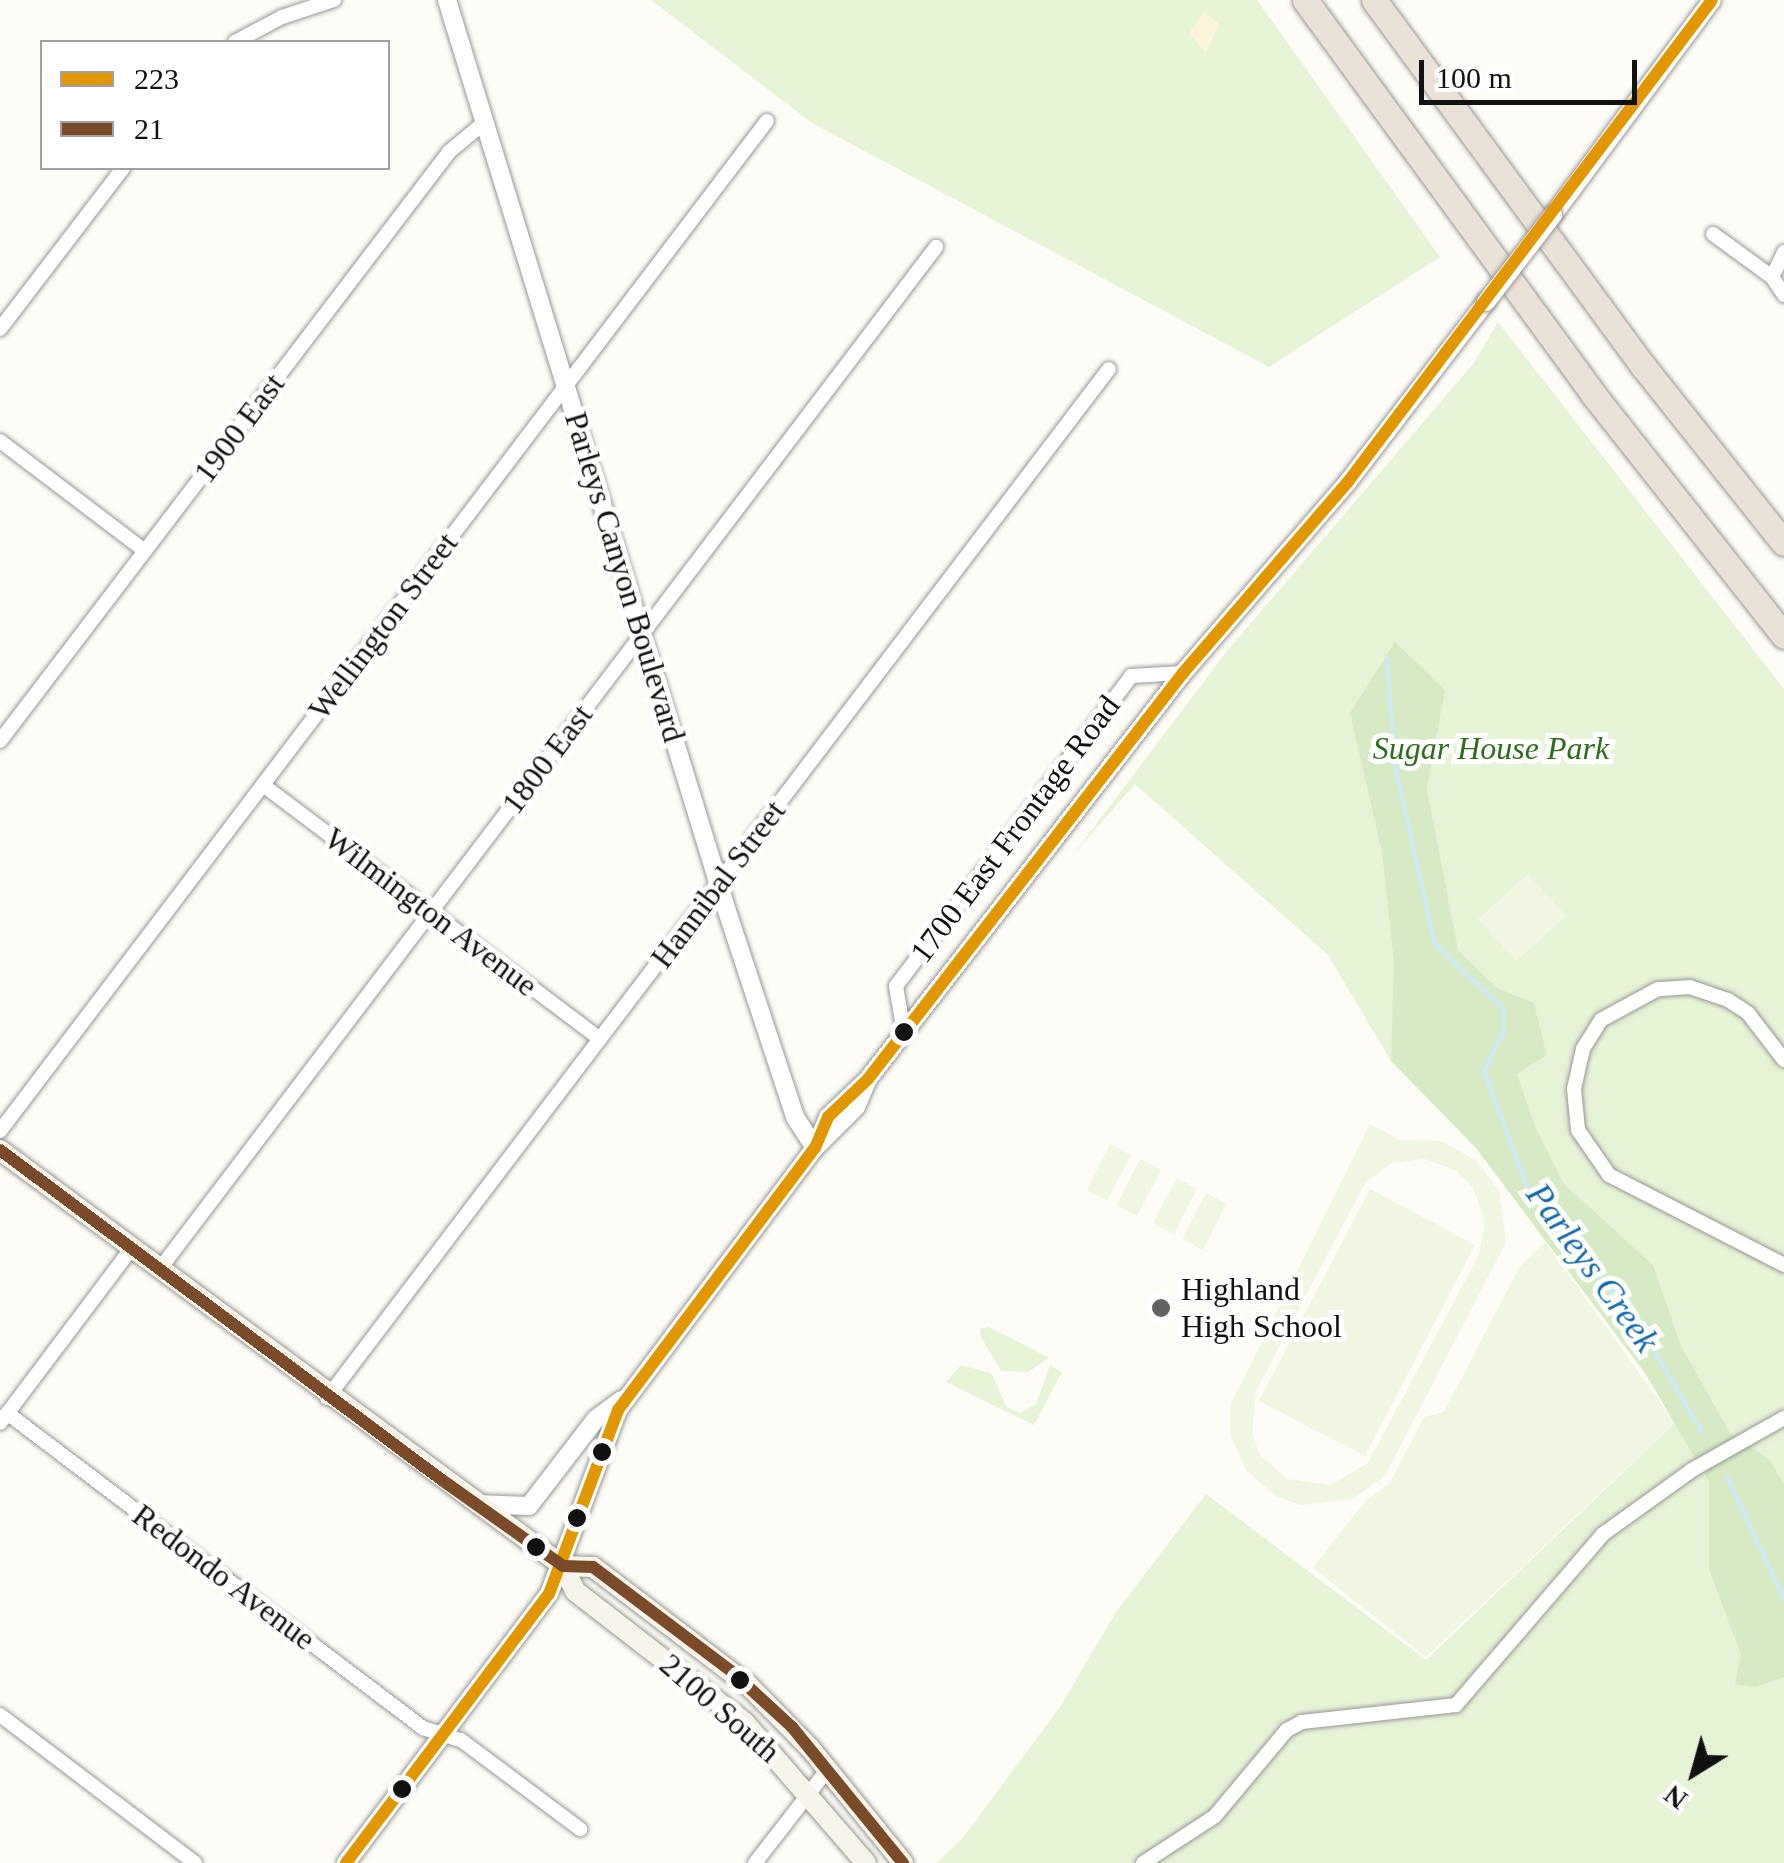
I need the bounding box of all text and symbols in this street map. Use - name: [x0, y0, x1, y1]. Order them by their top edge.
- legend: [40, 40, 390, 170]
- scale bar: [1424, 40, 1642, 102]
- text: 100 m: [1436, 61, 1512, 94]
- text: 223: [134, 62, 179, 95]
- text: 21: [134, 112, 164, 145]
- street label: 1900 East: [185, 366, 293, 490]
- street label: Parleys Canyon Boulevard: [556, 407, 694, 747]
- street label: Wellington Street: [300, 525, 466, 727]
- street label: 1700 East Frontage Road: [902, 688, 1128, 970]
- street label: 1800 East: [493, 697, 601, 821]
- park label: Sugar House Park: [1373, 729, 1609, 767]
- street label: Hannibal Street: [643, 793, 793, 975]
- street label: Wilmington Avenue: [316, 819, 546, 1005]
- unlabelled marker: [894, 1022, 914, 1042]
- water label: Parleys Creek: [1517, 1176, 1667, 1360]
- place label: Highland High School: [1181, 1271, 1342, 1346]
- marker: Highland High School: [1150, 1297, 1172, 1319]
- unlabelled marker: [592, 1442, 612, 1462]
- street label: Redondo Avenue: [124, 1495, 324, 1659]
- unlabelled marker: [567, 1508, 587, 1528]
- unlabelled marker: [526, 1537, 546, 1557]
- street label: 2100 South: [652, 1645, 788, 1771]
- unlabelled marker: [730, 1670, 750, 1690]
- north arrow: [1644, 1723, 1744, 1823]
- unlabelled marker: [392, 1779, 412, 1799]
- text: N: [1658, 1779, 1693, 1816]

